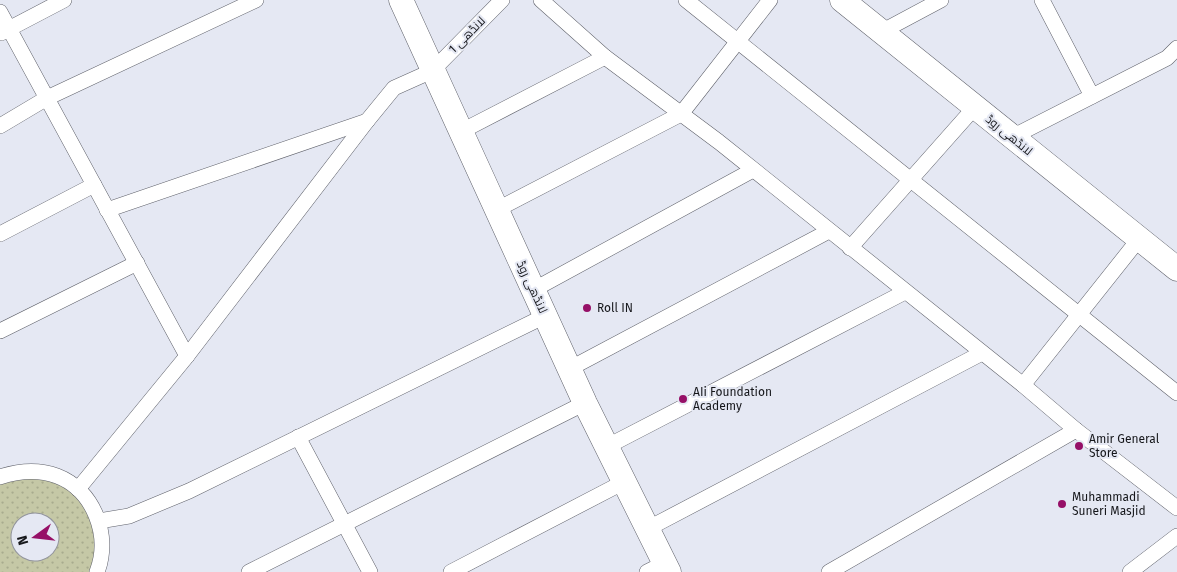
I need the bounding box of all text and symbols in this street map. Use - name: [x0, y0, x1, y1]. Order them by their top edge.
- street label: لانڈھی 1: [446, 14, 488, 56]
- street label: لانڈھی روڈ: [983, 112, 1035, 158]
- street label: لانڈھی روڈ: [514, 259, 550, 315]
- place label: Roll IN: [597, 301, 633, 315]
- marker: Roll IN: [581, 302, 593, 314]
- place label: AIi Foundation Academy: [693, 385, 772, 413]
- marker: AIi Foundation Academy: [677, 393, 689, 405]
- place label: Amir General Store: [1089, 432, 1160, 460]
- marker: Amir General Store: [1073, 440, 1085, 452]
- place label: Muhammadi Suneri Masjid: [1072, 490, 1146, 518]
- marker: Muhammadi Suneri Masjid: [1056, 498, 1068, 510]
- north arrow: [10, 512, 60, 562]
- text: N: [14, 534, 32, 547]

